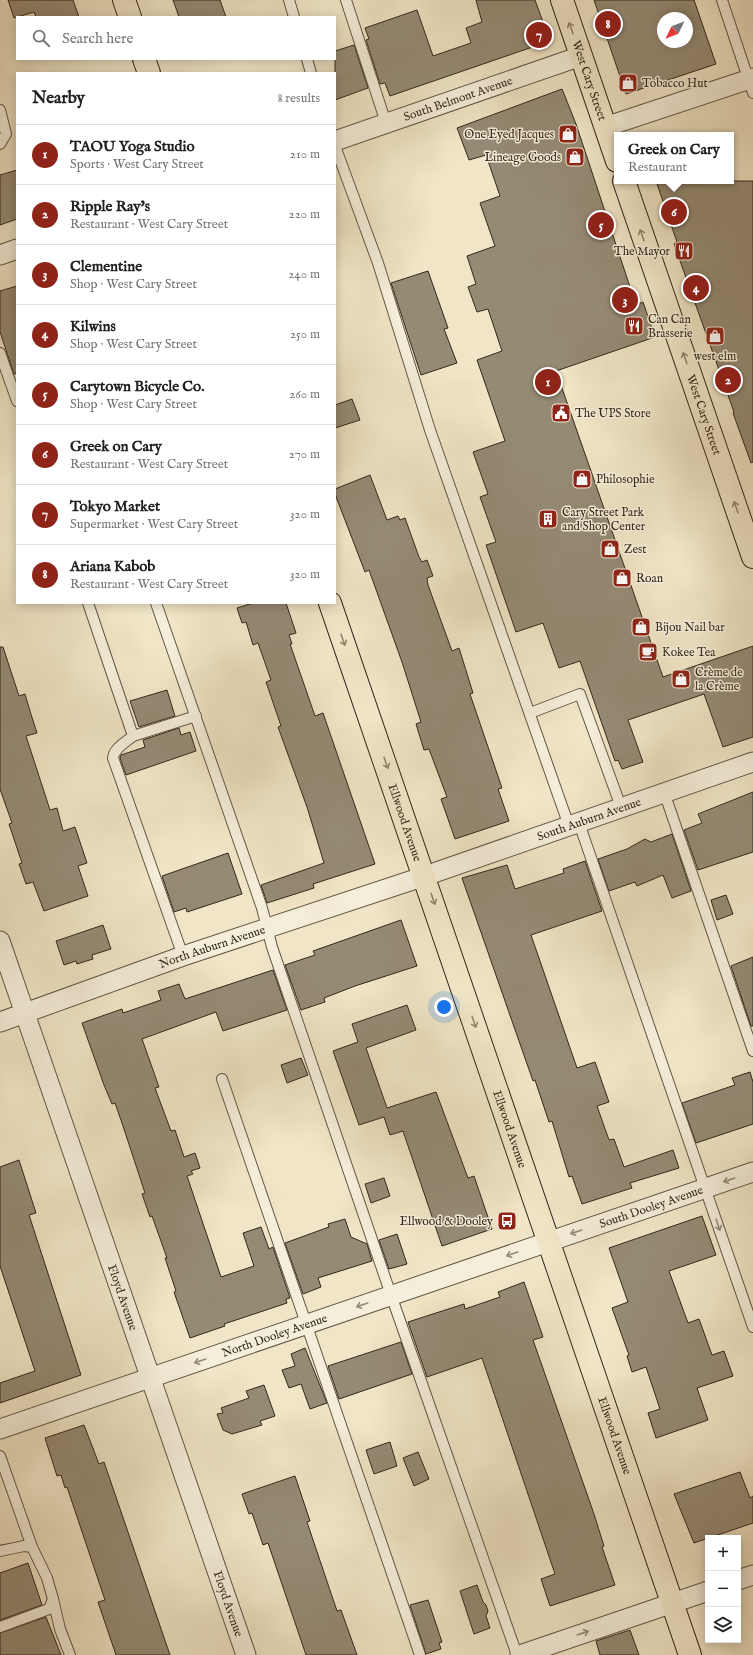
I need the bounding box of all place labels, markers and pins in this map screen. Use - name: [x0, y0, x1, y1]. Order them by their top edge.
- pin: 8: [595, 9, 621, 39]
- pin: 7: [526, 20, 552, 50]
- shop icon: Tobacco Hut: [617, 72, 639, 94]
- place label: Tobacco Hut: [642, 76, 708, 91]
- shop icon: One Eyed Jacques: [557, 123, 579, 145]
- place label: One Eyed Jacques: [464, 127, 554, 143]
- shop icon: Lineage Goods: [564, 146, 586, 168]
- place label: Lineage Goods: [484, 150, 561, 165]
- pin: 6: [661, 197, 687, 227]
- pin: 5: [588, 210, 614, 240]
- restaurant icon: The Mayor: [673, 240, 695, 262]
- place label: The Mayor: [614, 244, 671, 259]
- pin: 4: [683, 273, 709, 303]
- pin: 3: [612, 285, 638, 315]
- place label: Can Can Brasserie: [648, 312, 693, 341]
- restaurant icon: Can Can Brasserie: [623, 315, 645, 337]
- shop icon: west elm: [704, 325, 726, 347]
- place label: west elm: [694, 349, 736, 364]
- pin: 2: [715, 365, 741, 395]
- pin: 1: [535, 367, 561, 397]
- public building icon: The UPS Store: [550, 402, 572, 424]
- place label: The UPS Store: [575, 406, 651, 421]
- shop icon: Philosophie: [571, 468, 593, 490]
- place label: Philosophie: [596, 472, 655, 488]
- place label: Cary Street Park and Shop Center: [562, 505, 646, 535]
- building icon: Cary Street Park and Shop Center: [537, 508, 559, 530]
- shop icon: Zest: [599, 538, 621, 560]
- place label: Zest: [624, 542, 646, 557]
- shop icon: Roan: [611, 567, 633, 589]
- place label: Roan: [636, 571, 664, 586]
- shop icon: Bijou Nail bar: [630, 616, 652, 638]
- place label: Bijou Nail bar: [655, 620, 725, 635]
- cafe icon: Kokee Tea: [637, 641, 659, 663]
- place label: Kokee Tea: [662, 645, 716, 660]
- place label: Crème de la Crème: [695, 665, 743, 694]
- shop icon: Crème de la Crème: [670, 668, 692, 690]
- bus stop icon: Ellwood & Dooley: [496, 1210, 518, 1232]
- place label: Ellwood & Dooley: [400, 1214, 493, 1229]

